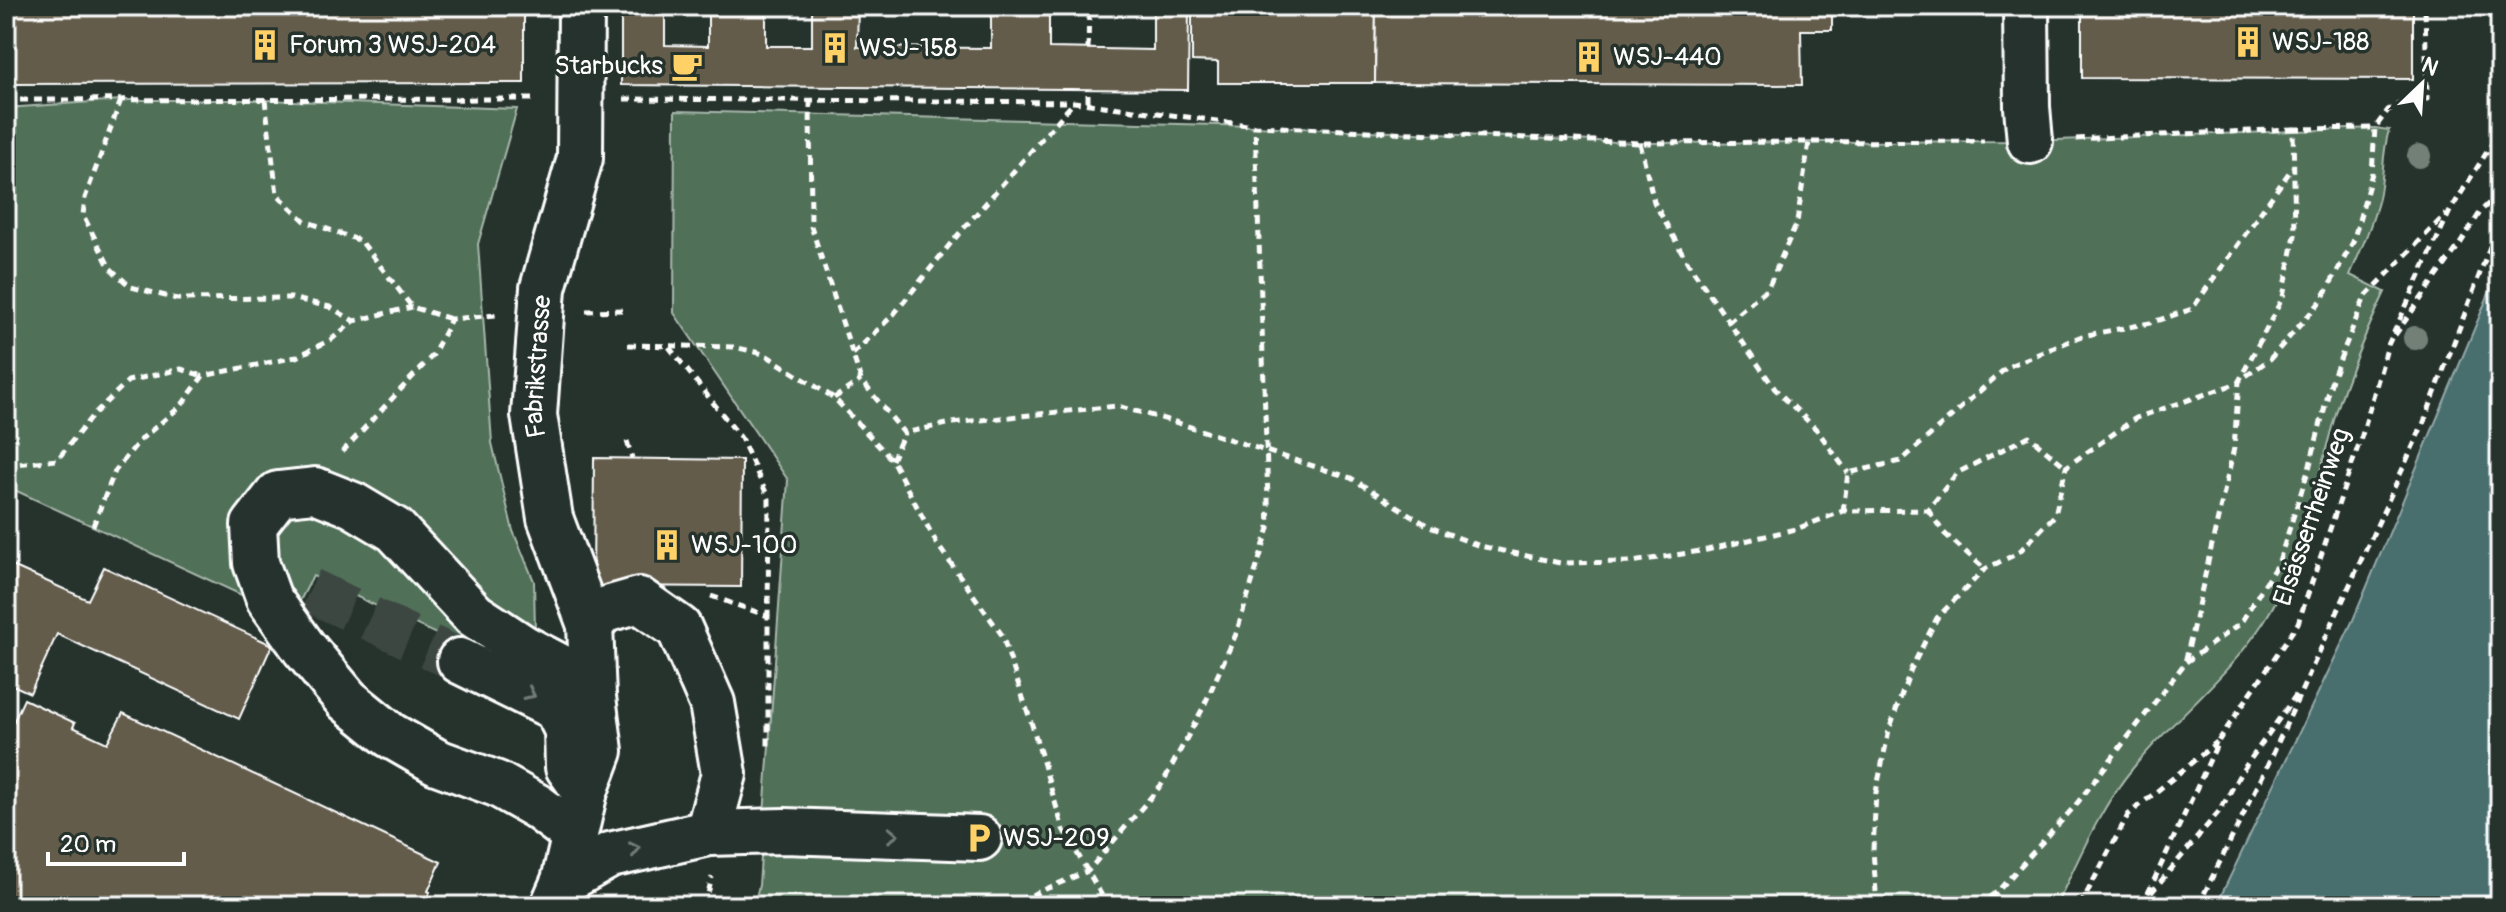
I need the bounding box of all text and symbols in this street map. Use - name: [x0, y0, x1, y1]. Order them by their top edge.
- building icon: WSJ-188: [2231, 25, 2265, 59]
- place label: WSJ-188: [2272, 26, 2369, 58]
- building icon: Forum 3 WSJ-204: [248, 28, 282, 62]
- place label: Forum 3 WSJ-204: [289, 29, 496, 61]
- building icon: WSJ-158: [818, 31, 852, 65]
- place label: WSJ-158: [859, 32, 957, 64]
- building icon: WSJ-440: [1572, 40, 1606, 74]
- place label: WSJ-440: [1613, 41, 1722, 73]
- north arrow: [2382, 44, 2462, 124]
- cafe icon: Starbucks: [670, 49, 704, 83]
- place label: Starbucks: [554, 50, 663, 82]
- text: N: [2417, 51, 2443, 83]
- street label: Fabrikstrasse: [518, 294, 558, 440]
- street label: Elsässerrheinweg: [2267, 424, 2357, 610]
- building icon: WSJ-100: [650, 528, 684, 562]
- place label: WSJ-100: [691, 529, 798, 561]
- one-way arrow: [522, 684, 537, 700]
- scale bar: [48, 816, 184, 866]
- parking icon: WSJ-209: [962, 821, 996, 855]
- place label: WSJ-209: [1003, 822, 1110, 854]
- one-way arrow: [887, 826, 900, 844]
- text: 20 m: [60, 830, 116, 859]
- one-way arrow: [627, 841, 641, 858]

